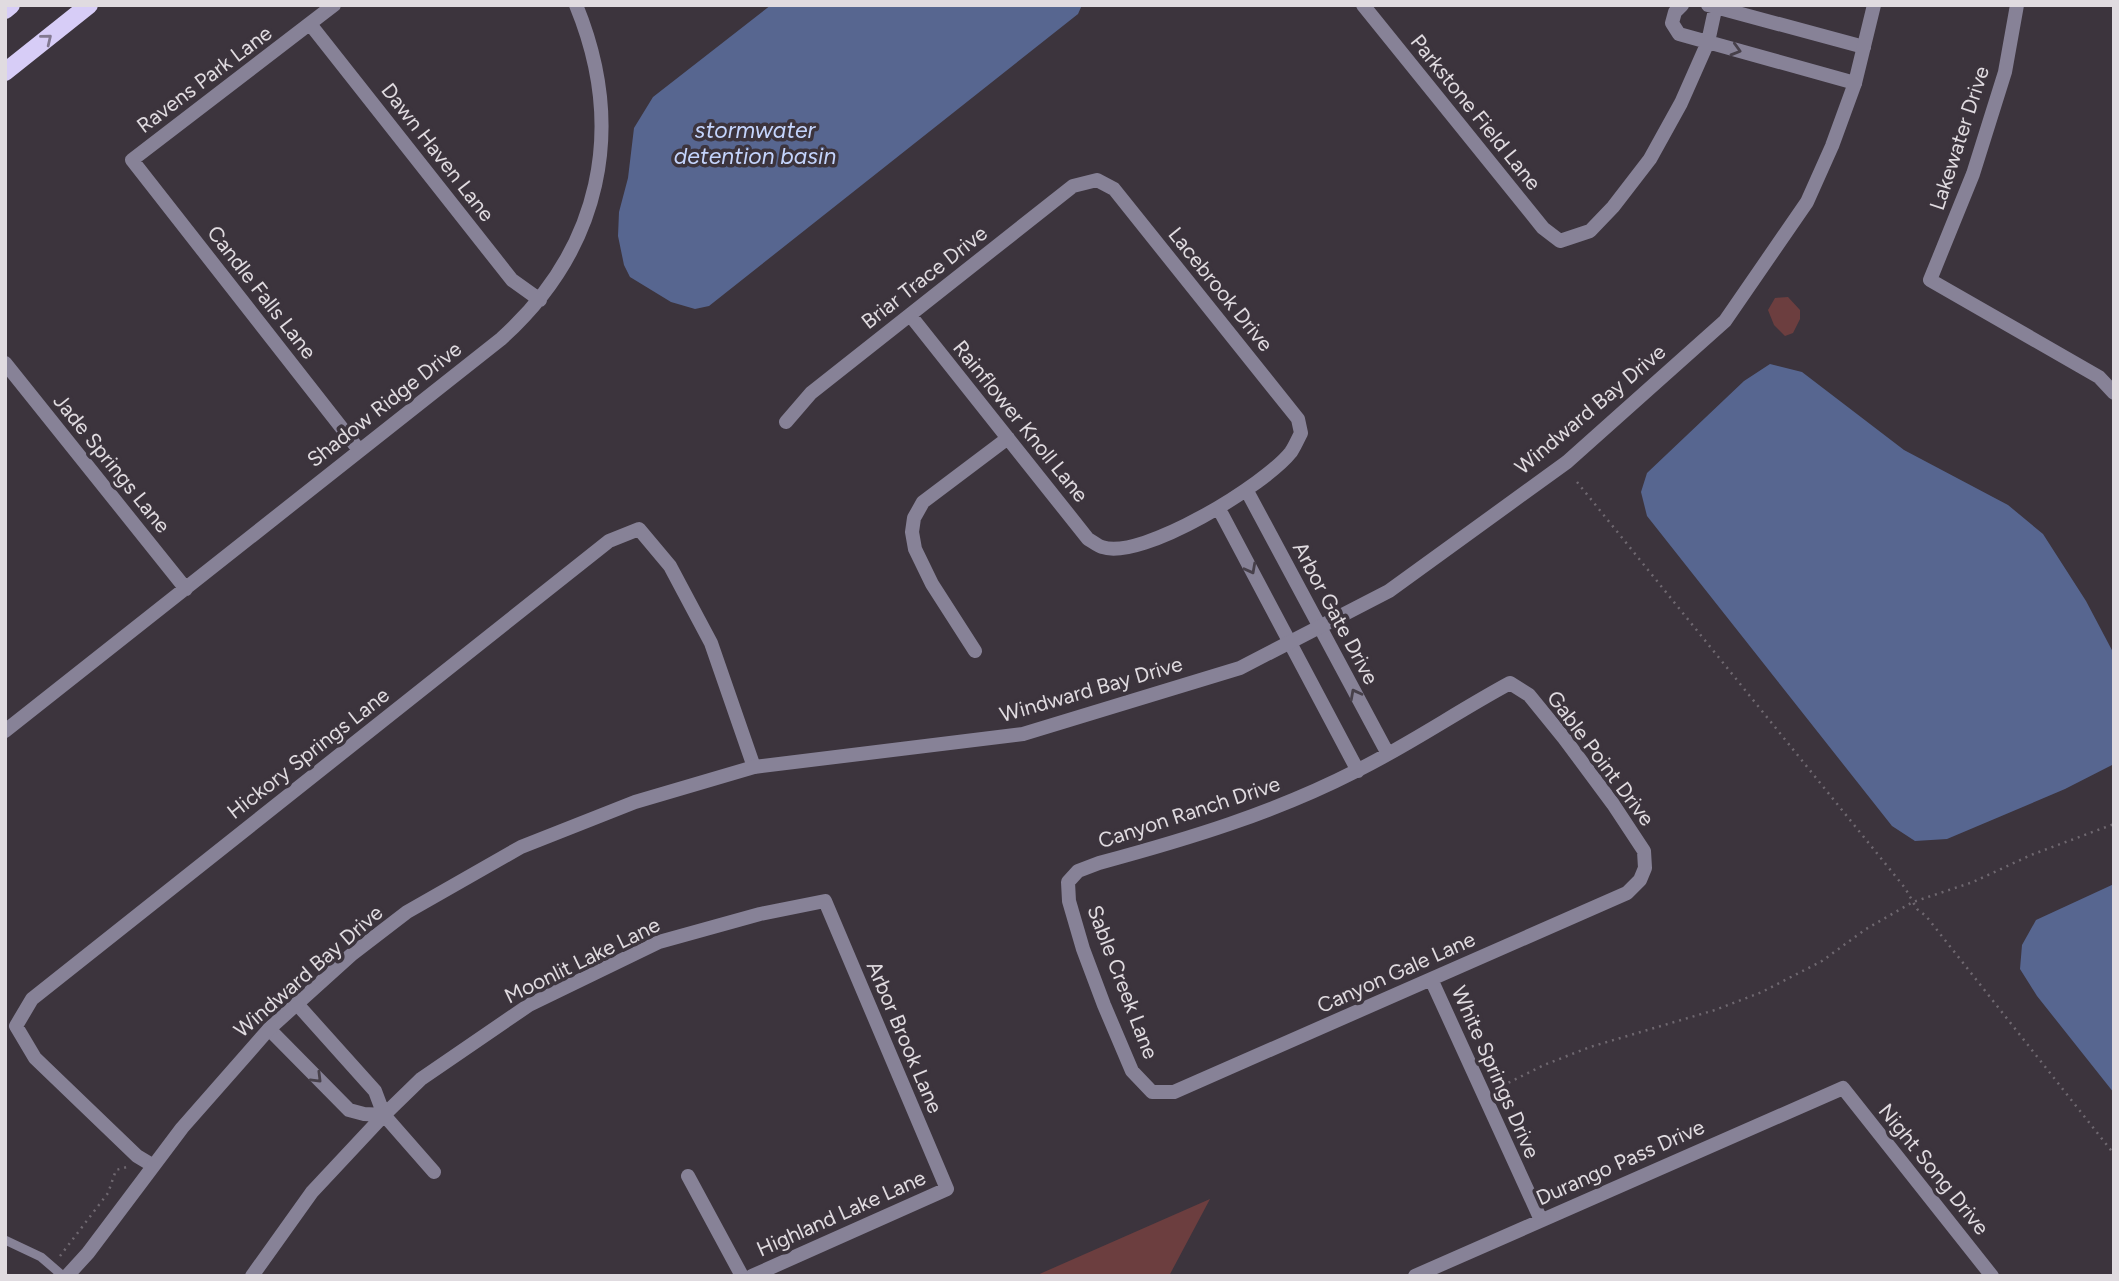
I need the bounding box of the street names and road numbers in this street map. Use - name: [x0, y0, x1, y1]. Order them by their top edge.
- street label: Ravens Park Lane: [132, 20, 276, 138]
- street label: Parkstone Field Lane: [1406, 29, 1546, 195]
- street label: Lakewater Drive: [1924, 63, 1994, 213]
- street label: Dawn Haven Lane: [376, 78, 500, 226]
- street label: Candle Falls Lane: [202, 220, 322, 364]
- street label: Briar Trace Drive: [856, 220, 992, 334]
- street label: Lacebrook Drive: [1163, 222, 1279, 356]
- street label: Rainflower Knoll Lane: [948, 335, 1094, 507]
- street label: Shadow Ridge Drive: [302, 336, 466, 472]
- street label: Windward Bay Drive: [1510, 339, 1670, 479]
- street label: Jade Springs Lane: [48, 388, 176, 538]
- street label: Arbor Gate Drive: [1288, 537, 1384, 689]
- street label: Windward Bay Drive: [997, 651, 1185, 727]
- street label: Hickory Springs Lane: [222, 682, 394, 824]
- street label: Gable Point Drive: [1542, 686, 1660, 830]
- street label: Canyon Ranch Drive: [1095, 771, 1283, 853]
- street label: Windward Bay Drive: [229, 900, 387, 1042]
- street label: Sable Creek Lane: [1082, 902, 1164, 1062]
- street label: Moonlit Lake Lane: [500, 912, 664, 1008]
- street label: Canyon Gale Lane: [1313, 926, 1479, 1018]
- street label: Arbor Brook Lane: [862, 957, 948, 1117]
- street label: White Springs Drive: [1447, 982, 1545, 1162]
- street label: Night Song Drive: [1874, 1099, 1994, 1239]
- street label: Durango Pass Drive: [1532, 1114, 1708, 1210]
- street label: Highland Lake Lane: [753, 1165, 929, 1261]

